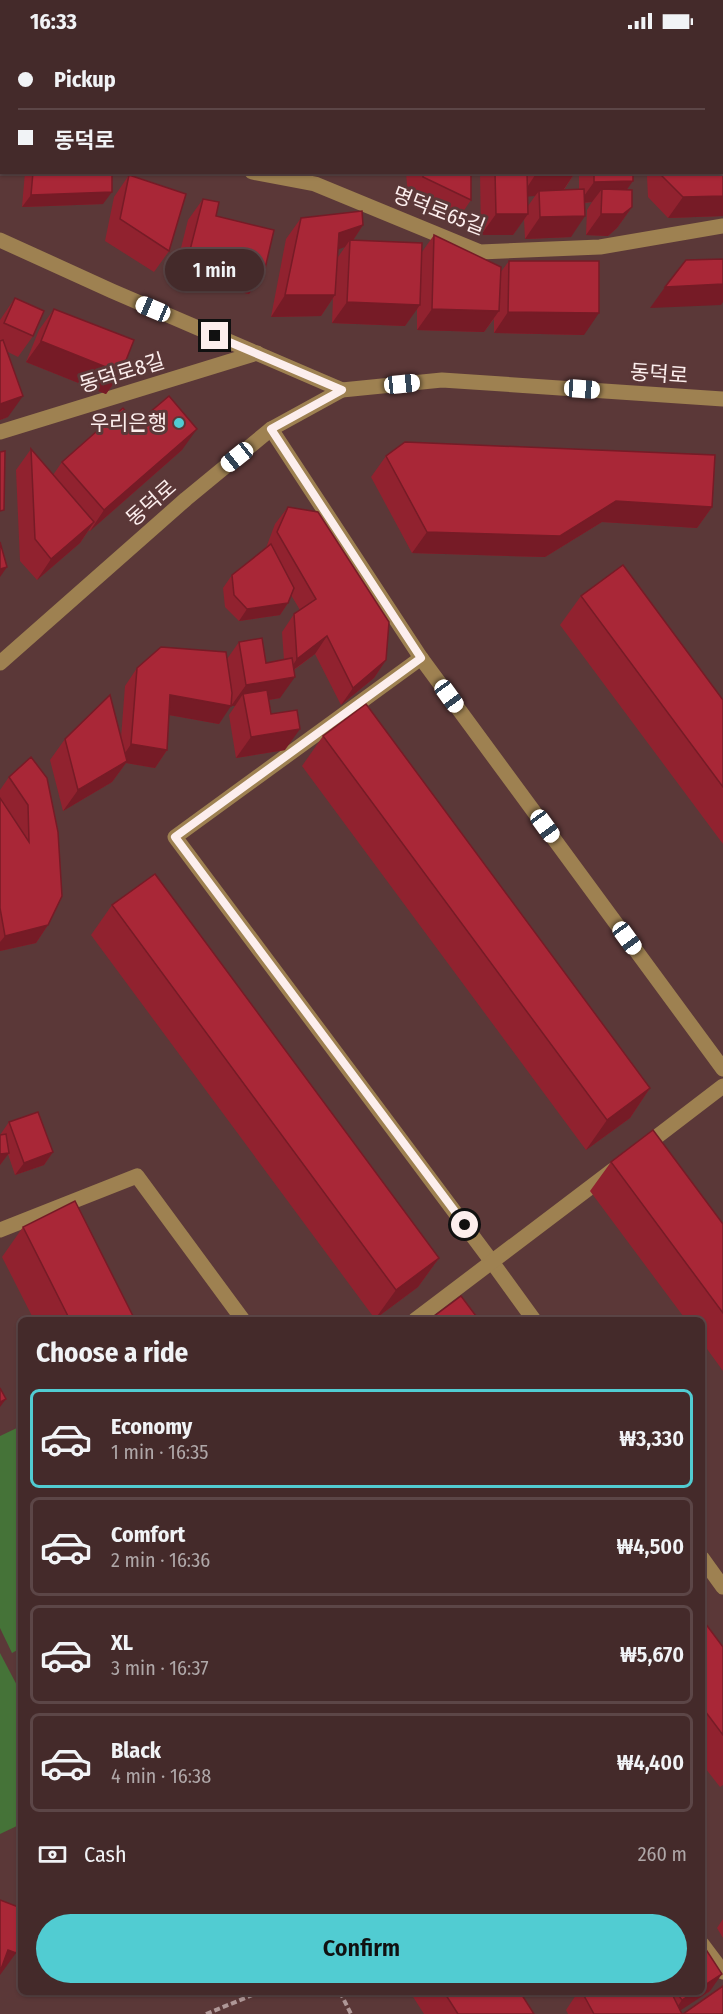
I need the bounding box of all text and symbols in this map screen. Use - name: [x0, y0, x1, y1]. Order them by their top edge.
- text: 16:33: [30, 8, 77, 35]
- text: Pickup: [54, 66, 116, 93]
- text: 동덕로: [54, 127, 115, 154]
- street label: 명덕로65길: [389, 181, 489, 241]
- callout: 1 min: [166, 249, 264, 291]
- text: 1 min: [193, 258, 236, 282]
- car: [133, 294, 173, 324]
- route end: [201, 322, 228, 349]
- street label: 동덕로8길: [76, 348, 168, 398]
- street label: 동덕로: [629, 359, 689, 389]
- car: [383, 373, 421, 395]
- car: [563, 379, 601, 399]
- place label: 우리은행: [90, 410, 167, 436]
- marker: 우리은행: [172, 416, 186, 430]
- car: [217, 439, 257, 475]
- street label: 동덕로: [121, 474, 181, 532]
- car: [431, 676, 467, 716]
- car: [527, 806, 563, 846]
- car: [609, 918, 645, 958]
- route start: [451, 1211, 478, 1238]
- text: Choose a ride: [36, 1337, 188, 1369]
- icon: car: [39, 1412, 93, 1466]
- text: Economy: [111, 1413, 192, 1440]
- text: ₩3,330: [619, 1425, 684, 1452]
- text: 1 min · 16:35: [111, 1440, 208, 1464]
- icon: car: [39, 1520, 93, 1574]
- text: Comfort: [111, 1521, 185, 1548]
- text: ₩4,500: [616, 1533, 684, 1560]
- text: 2 min · 16:36: [111, 1548, 210, 1572]
- icon: car: [39, 1628, 93, 1682]
- text: XL: [111, 1629, 133, 1656]
- text: ₩5,670: [620, 1641, 684, 1668]
- text: 3 min · 16:37: [111, 1656, 208, 1680]
- icon: car: [39, 1736, 93, 1790]
- text: Black: [111, 1737, 161, 1764]
- text: ₩4,400: [617, 1749, 684, 1776]
- text: 4 min · 16:38: [111, 1764, 211, 1788]
- icon: cash: [36, 1838, 69, 1871]
- text: Cash: [84, 1841, 127, 1868]
- text: 260 m: [638, 1842, 687, 1866]
- button: Confirm: [36, 1914, 687, 1983]

